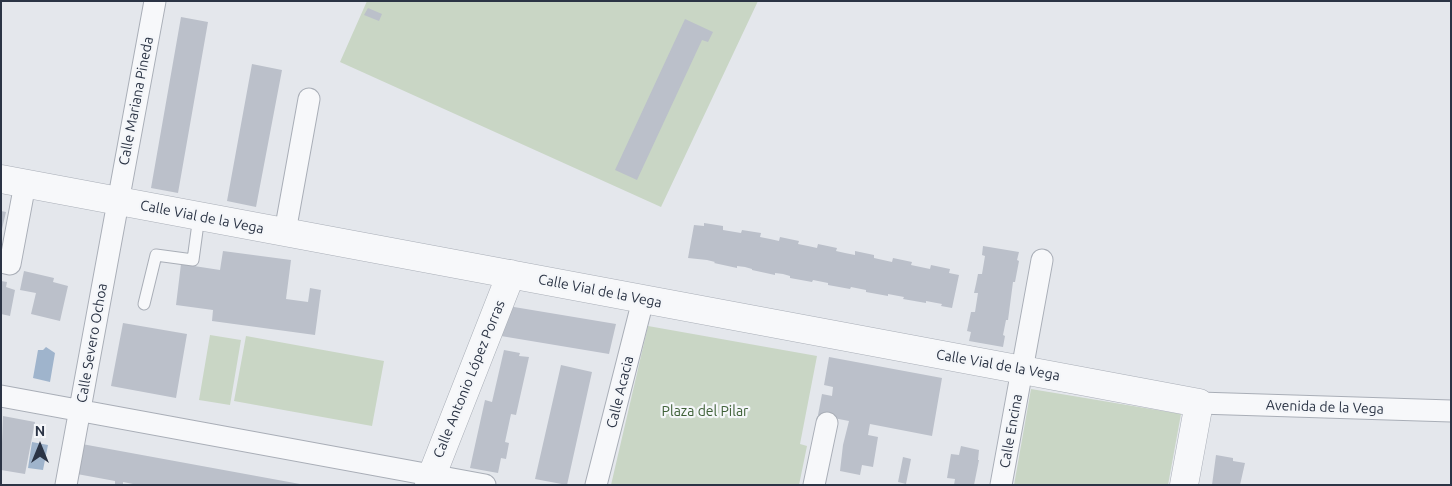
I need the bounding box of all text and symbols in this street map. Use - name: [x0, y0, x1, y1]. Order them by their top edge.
- street label: Calle Mariana Pineda: [115, 35, 157, 167]
- street label: Calle Vial de la Vega: [139, 197, 265, 237]
- street label: Calle Vial de la Vega: [537, 271, 663, 311]
- street label: Calle Severo Ochoa: [73, 282, 111, 404]
- street label: Calle Antonio López Porras: [430, 298, 508, 460]
- street label: Calle Vial de la Vega: [935, 346, 1061, 384]
- street label: Calle Acacia: [603, 354, 637, 430]
- street label: Calle Encina: [996, 393, 1026, 469]
- street label: Avenida de la Vega: [1266, 397, 1384, 417]
- park label: Plaza del Pilar: [662, 403, 748, 419]
- north arrow: [15, 421, 65, 471]
- text: N: [35, 423, 45, 439]

